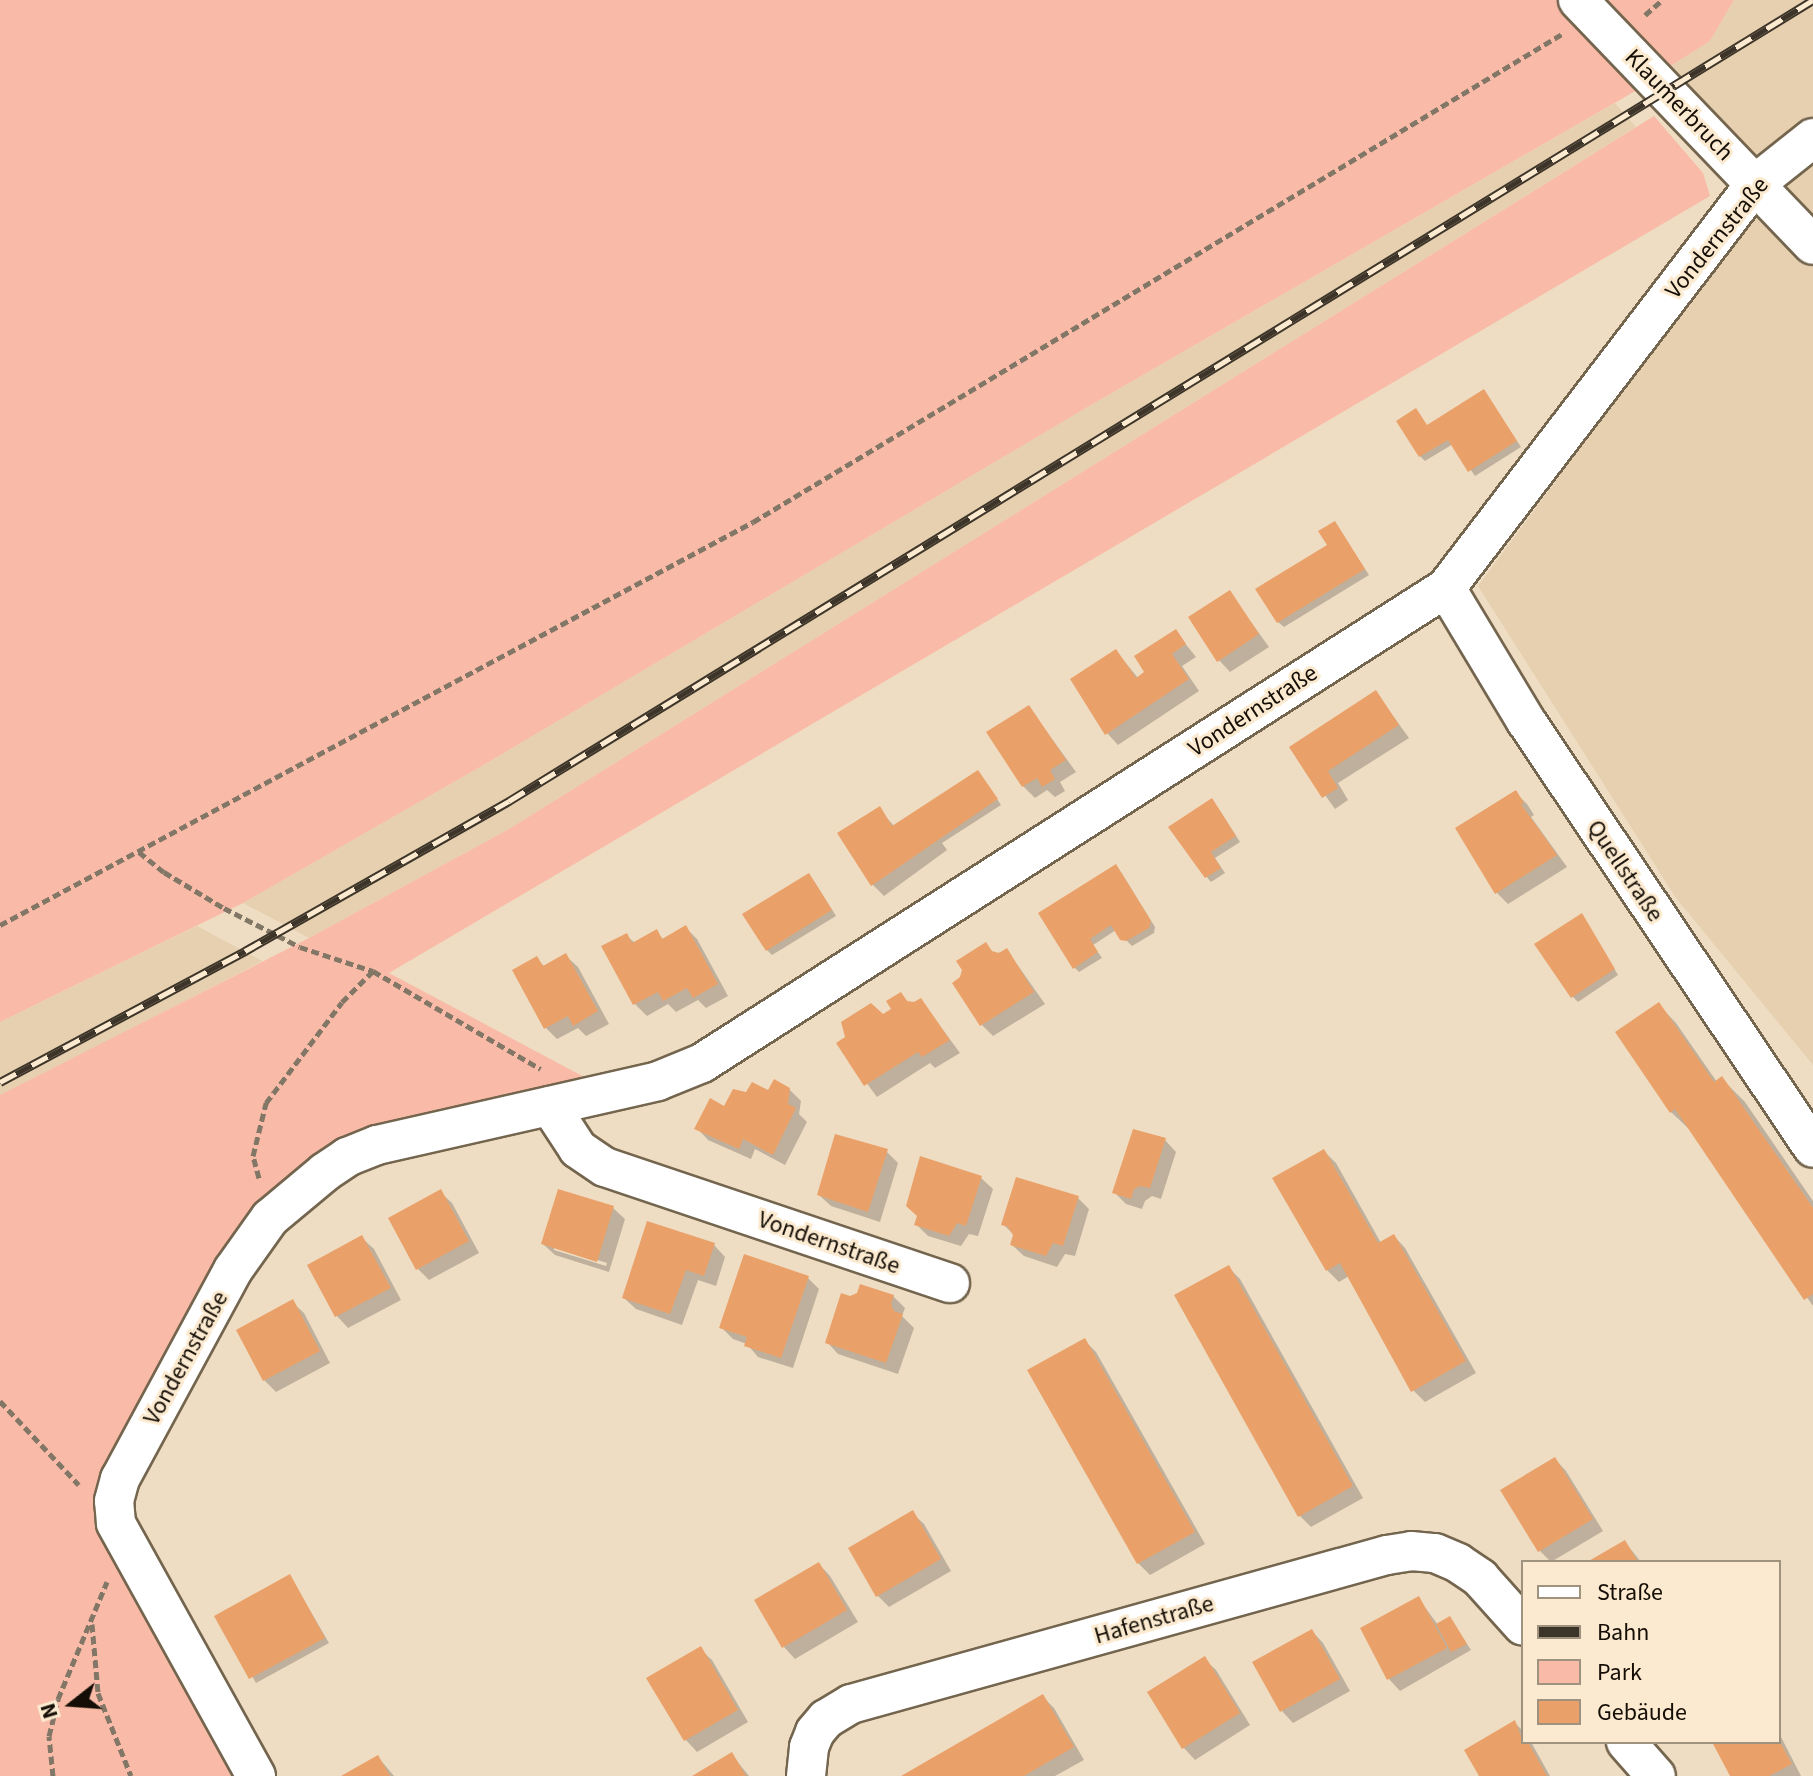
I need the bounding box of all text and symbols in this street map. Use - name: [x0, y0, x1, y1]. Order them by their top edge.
- street label: Klaumerbruch: [1619, 43, 1739, 167]
- street label: Vondernstraße: [1659, 171, 1775, 305]
- street label: Vondernstraße: [1183, 659, 1323, 763]
- street label: Quellstraße: [1581, 815, 1669, 927]
- street label: Vondernstraße: [754, 1205, 904, 1281]
- street label: Vondernstraße: [138, 1286, 234, 1430]
- legend: [1521, 1560, 1781, 1744]
- text: Straße: [1597, 1575, 1663, 1610]
- street label: Hafenstraße: [1091, 1589, 1217, 1651]
- text: Bahn: [1597, 1615, 1649, 1650]
- text: Park: [1597, 1655, 1642, 1690]
- north arrow: [32, 1664, 112, 1744]
- text: Gebäude: [1597, 1695, 1687, 1730]
- text: N: [32, 1699, 66, 1723]

